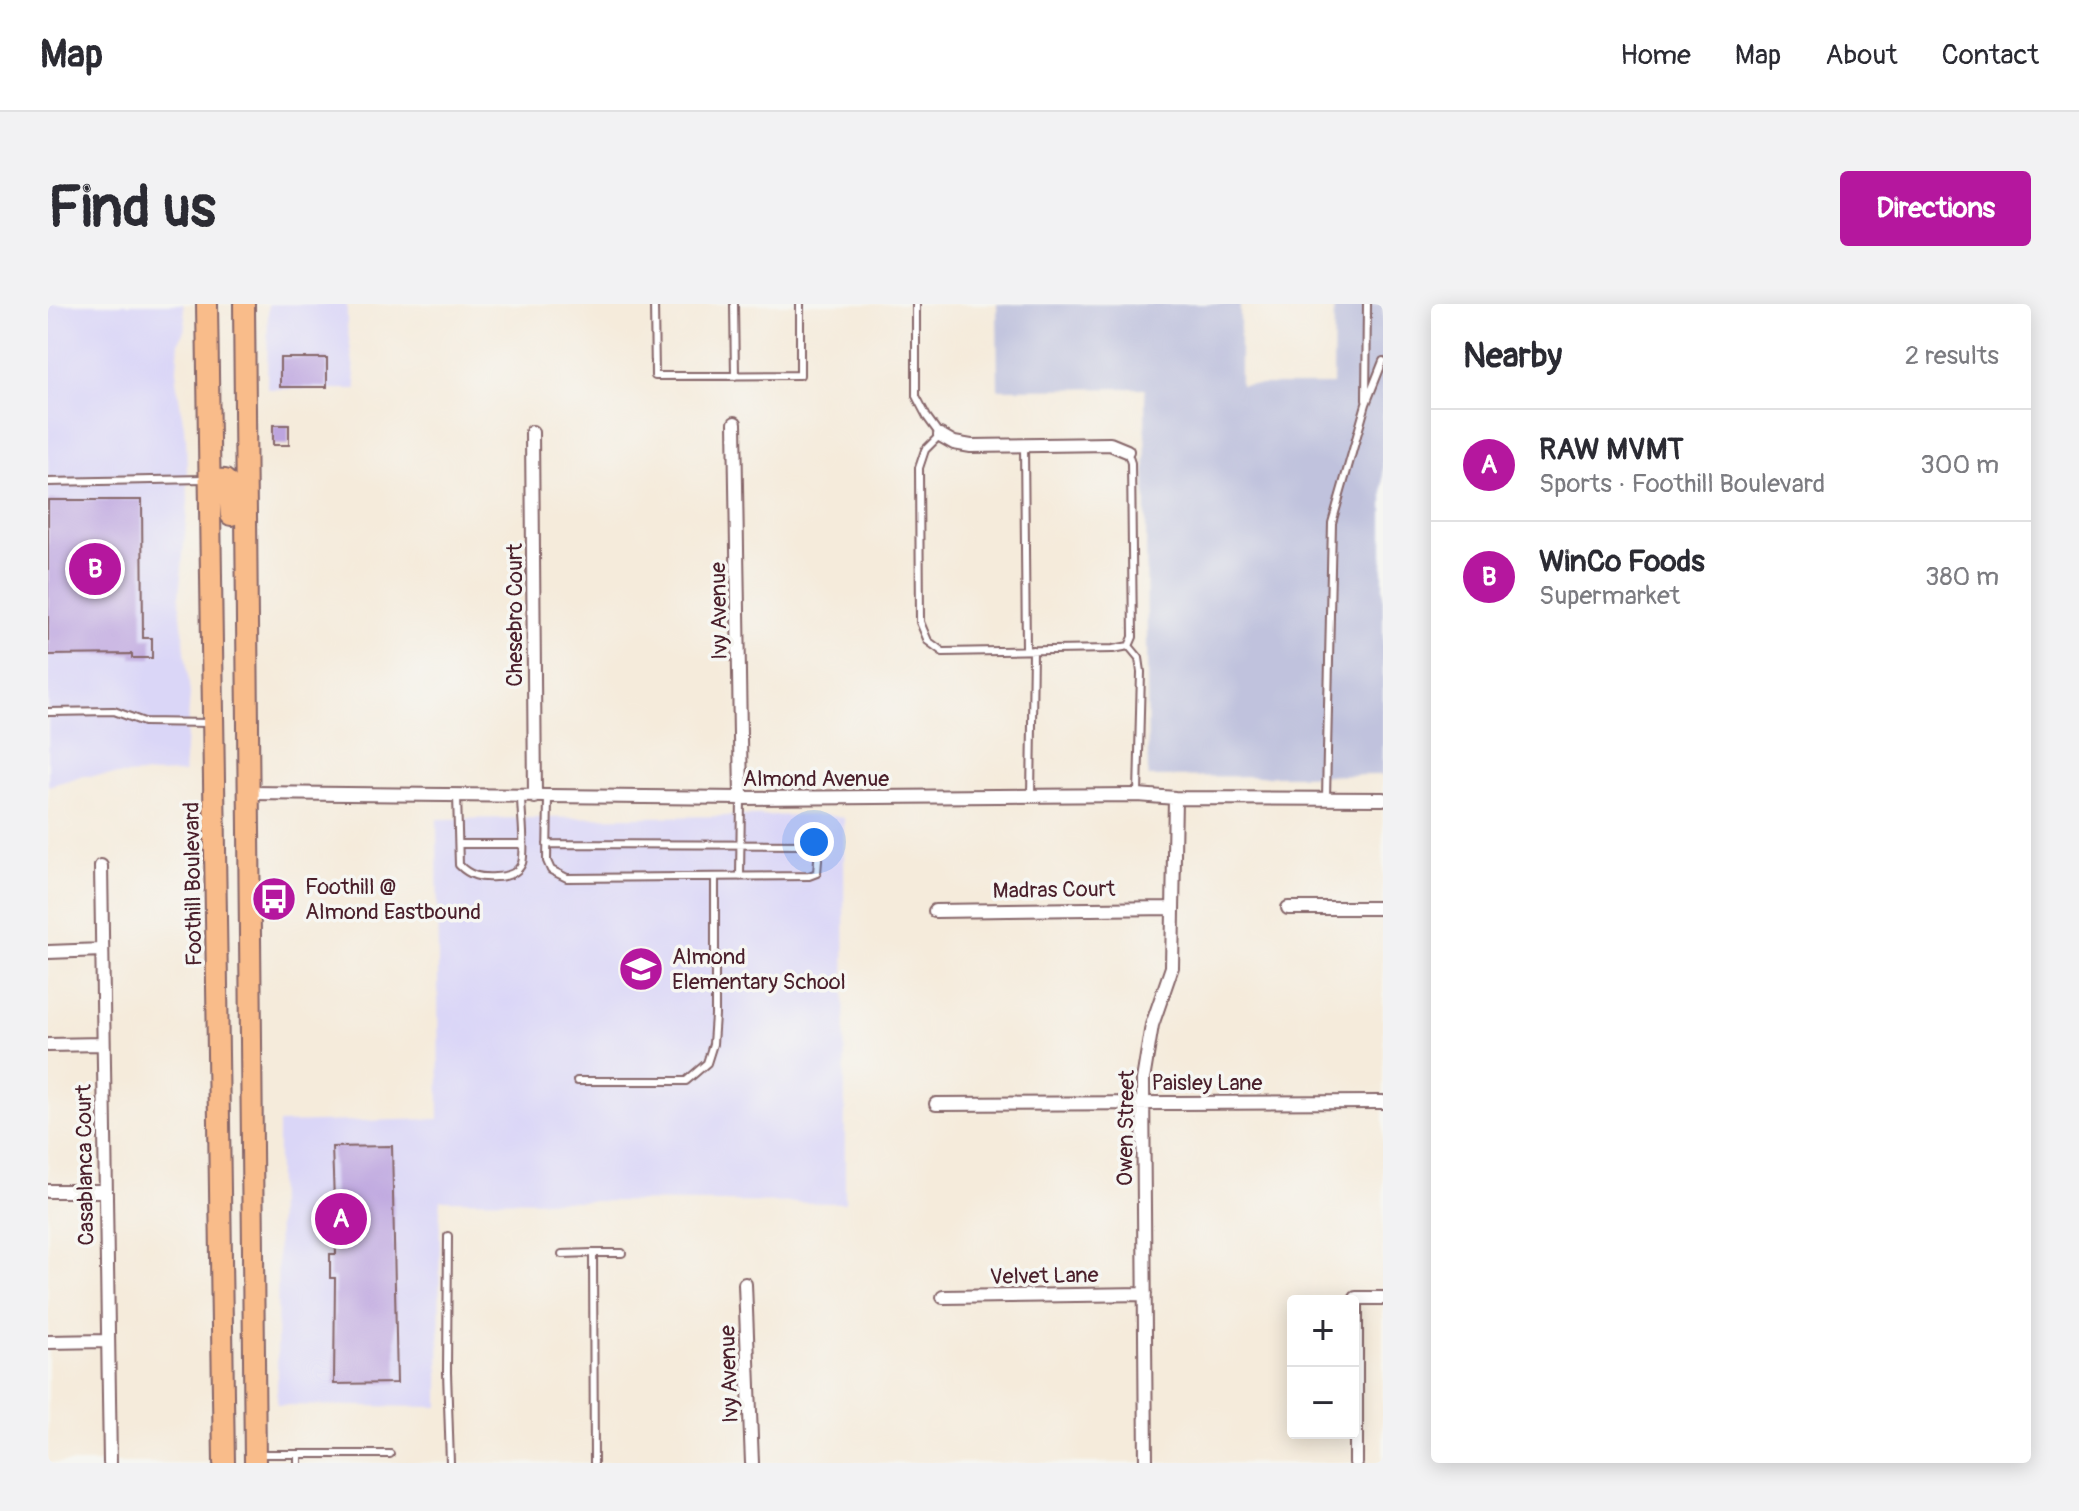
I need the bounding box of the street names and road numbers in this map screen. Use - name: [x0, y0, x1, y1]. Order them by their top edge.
- street label: Chesebro Court: [501, 543, 529, 687]
- street label: Ivy Avenue: [704, 562, 734, 660]
- street label: Almond Avenue: [743, 765, 889, 793]
- street label: Foothill Boulevard: [178, 802, 208, 966]
- street label: Madras Court: [992, 875, 1116, 905]
- street label: Paisley Lane: [1152, 1069, 1263, 1097]
- street label: Owen Street: [1111, 1070, 1141, 1186]
- street label: Casablanca Court: [70, 1084, 100, 1246]
- street label: Velvet Lane: [989, 1261, 1099, 1291]
- street label: Ivy Avenue: [713, 1324, 745, 1423]

